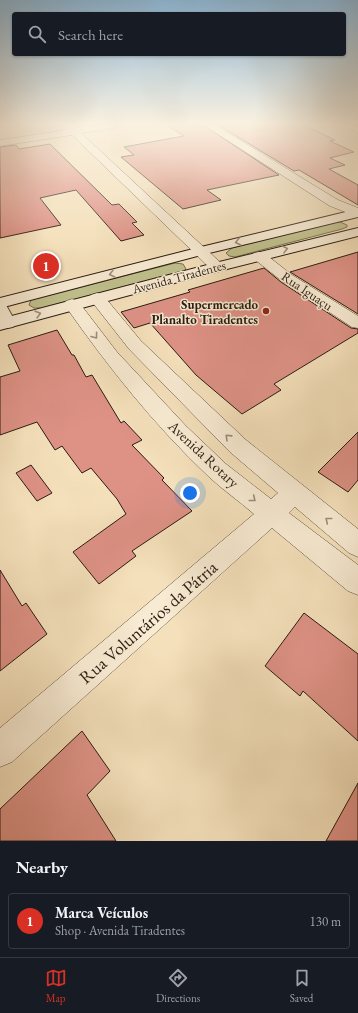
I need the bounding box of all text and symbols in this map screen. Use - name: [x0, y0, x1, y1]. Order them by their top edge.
- search box: [12, 12, 346, 56]
- icon: search: [26, 23, 48, 45]
- text: Search here: [58, 25, 123, 44]
- one-way arrow: [235, 237, 242, 245]
- one-way arrow: [282, 246, 288, 254]
- pin: 1: [33, 251, 59, 281]
- street label: Avenida Tiradentes: [129, 256, 228, 298]
- street label: Rua Iguaçu: [278, 268, 336, 314]
- one-way arrow: [109, 269, 116, 277]
- place label: Supermercado Planalto Tiradentes: [151, 296, 258, 328]
- marker: Supermercado Planalto Tiradentes: [261, 306, 271, 316]
- one-way arrow: [34, 310, 41, 319]
- one-way arrow: [90, 331, 97, 338]
- street label: Avenida Rotary: [164, 416, 244, 492]
- one-way arrow: [225, 434, 233, 442]
- your location: [180, 483, 200, 503]
- one-way arrow: [248, 495, 255, 502]
- one-way arrow: [325, 518, 332, 525]
- street label: Rua Voluntários da Pátria: [74, 555, 223, 689]
- text: Nearby: [16, 856, 68, 878]
- text: Marca Veículos: [55, 903, 148, 922]
- text: 1: [27, 913, 33, 930]
- text: 130 m: [310, 913, 341, 930]
- text: Shop · Avenida Tiradentes: [55, 922, 185, 939]
- tab: Map: [45, 967, 67, 1005]
- tab: Directions: [156, 967, 200, 1005]
- tab: Saved: [290, 967, 313, 1005]

